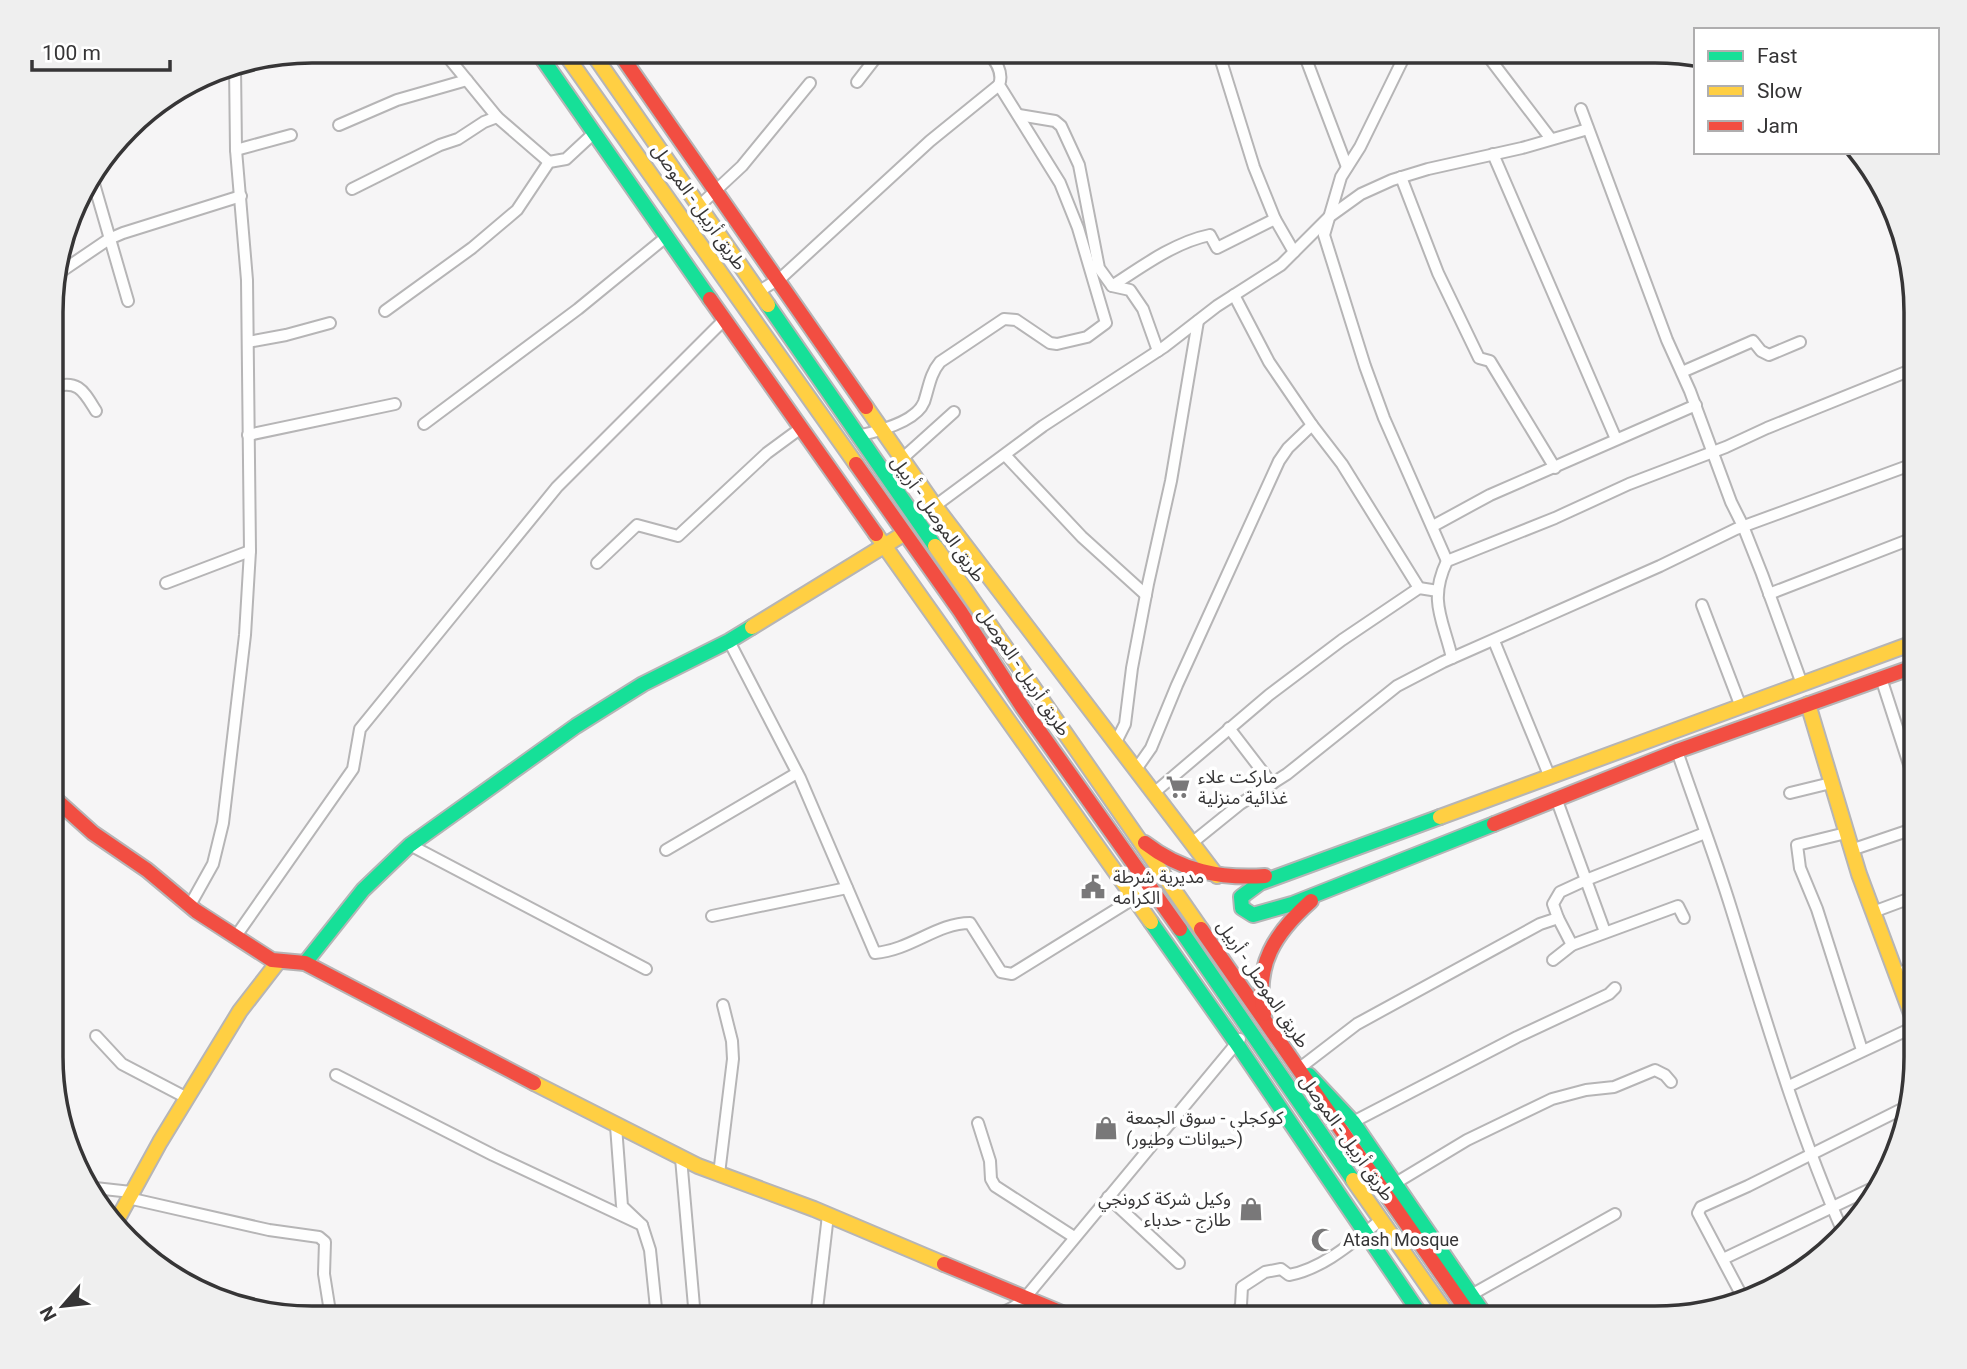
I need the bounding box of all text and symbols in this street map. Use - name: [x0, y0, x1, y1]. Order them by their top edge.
- scale bar: [32, 28, 170, 72]
- legend: [1694, 28, 1939, 154]
- text: 100 m: [42, 41, 101, 65]
- text: Fast: [1757, 44, 1798, 68]
- text: Slow: [1757, 79, 1803, 103]
- text: Jam: [1757, 114, 1798, 138]
- street label: طريق أربيل - الموصل: [647, 139, 751, 274]
- street label: طريق الموصل - أربيل: [886, 451, 990, 586]
- street label: طريق أربيل - الموصل: [973, 604, 1075, 740]
- place label: ماركت علاء غذائية منزلية: [1198, 766, 1288, 809]
- supermarket icon: ماركت علاء غذائية منزلية: [1164, 773, 1192, 801]
- place label: مديرية شرطة الكرامه: [1113, 866, 1204, 909]
- public building icon: مديرية شرطة الكرامه: [1079, 873, 1107, 901]
- street label: طريق الموصل - أربيل: [1212, 916, 1314, 1052]
- street label: طريق أربيل - الموصل: [1295, 1070, 1399, 1205]
- place label: كوكجلي - سوق الجمعة (حيوانات وطيور): [1126, 1107, 1284, 1150]
- shop icon: كوكجلي - سوق الجمعة (حيوانات وطيور): [1092, 1114, 1120, 1142]
- place label: وكيل شركة كرونجي طازج - حدباء: [1098, 1188, 1231, 1233]
- shop icon: وكيل شركة كرونجي طازج - حدباء: [1237, 1195, 1265, 1223]
- mosque icon: Atash Mosque: [1309, 1226, 1337, 1254]
- place label: Atash Mosque: [1343, 1229, 1459, 1250]
- north arrow: [28, 1271, 98, 1341]
- text: N: [35, 1302, 62, 1325]

